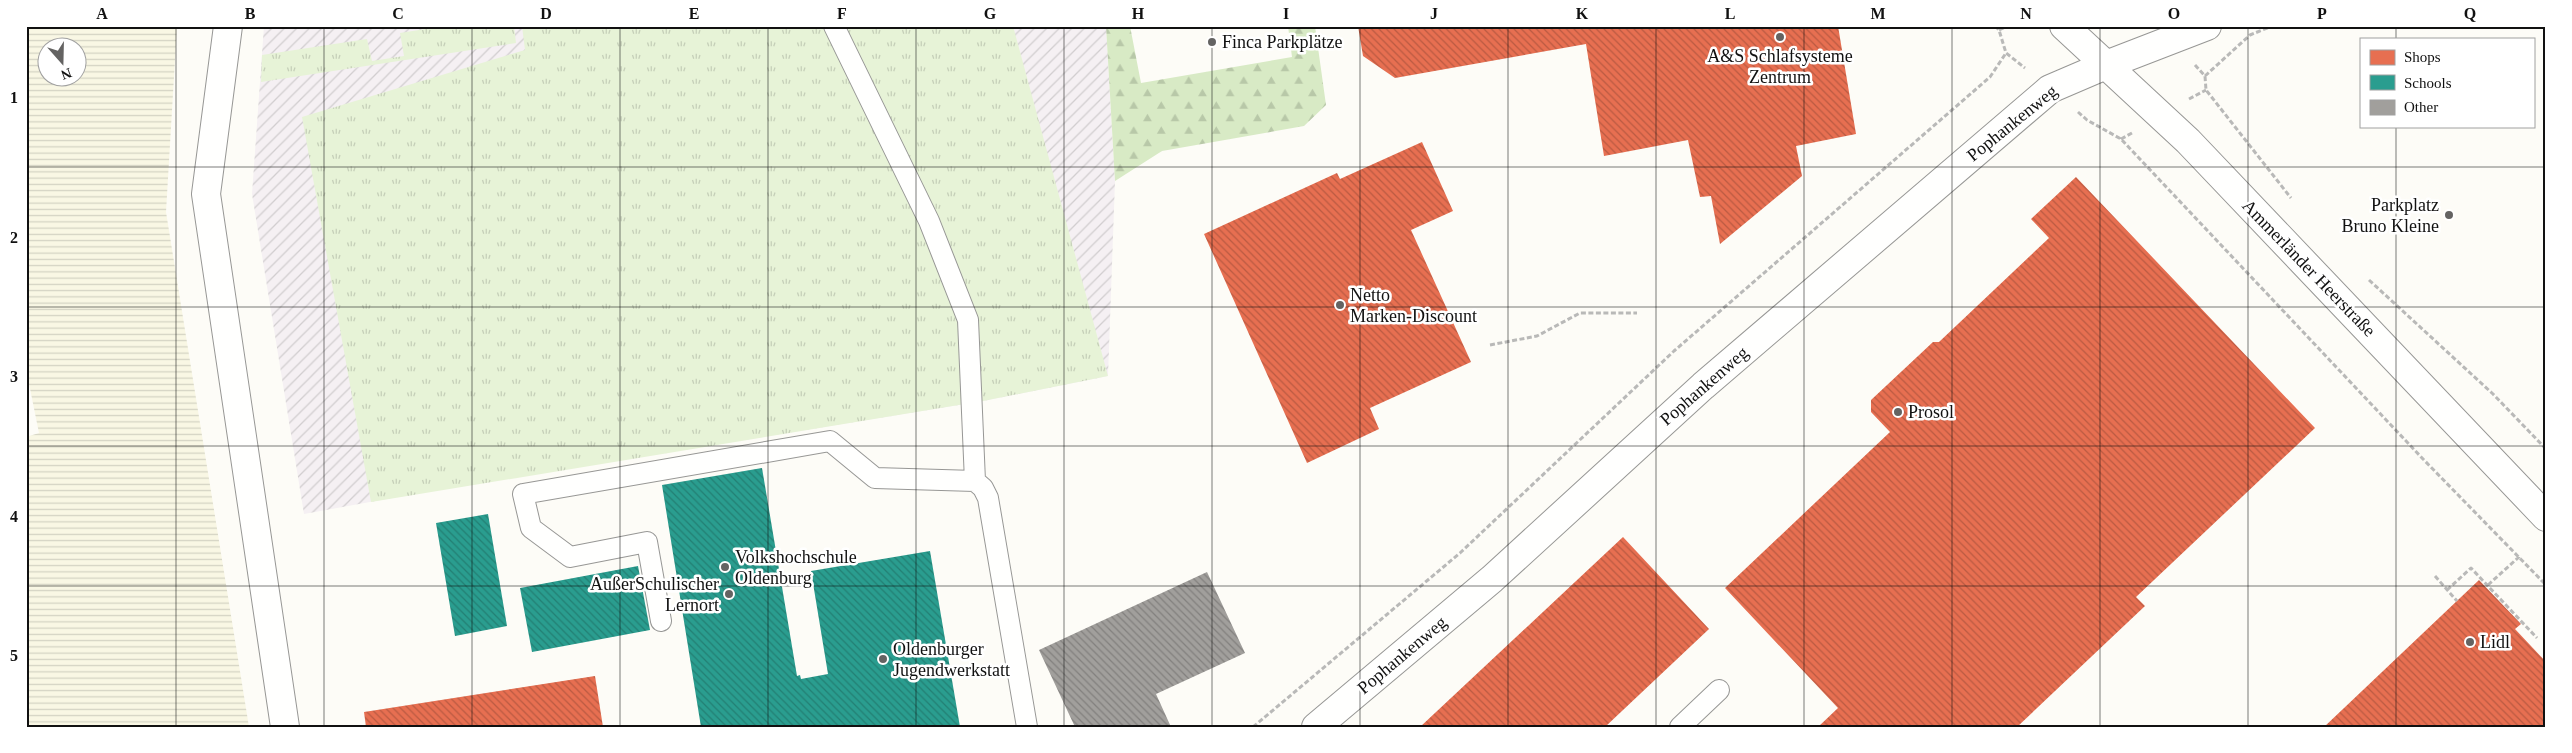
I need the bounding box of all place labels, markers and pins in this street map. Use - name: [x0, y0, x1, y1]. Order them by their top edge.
- marker: A&S Schlafsysteme Zentrum: [1774, 31, 1786, 43]
- place label: Finca Parkplätze: [1222, 32, 1342, 52]
- marker: Finca Parkplätze: [1206, 36, 1218, 48]
- place label: A&S Schlafsysteme Zentrum: [1707, 46, 1853, 87]
- place label: Parkplatz Bruno Kleine: [2342, 195, 2439, 236]
- marker: Parkplatz Bruno Kleine: [2443, 209, 2455, 221]
- place label: Netto Marken-Discount: [1350, 285, 1477, 326]
- marker: Netto Marken-Discount: [1334, 299, 1346, 311]
- place label: Prosol: [1908, 402, 1954, 422]
- marker: Prosol: [1892, 406, 1904, 418]
- place label: Volkshochschule Oldenburg: [735, 547, 857, 588]
- marker: Volkshochschule Oldenburg: [719, 561, 731, 573]
- place label: AußerSchulischer Lernort: [590, 574, 719, 615]
- marker: AußerSchulischer Lernort: [723, 588, 735, 600]
- place label: Lidl: [2480, 632, 2510, 652]
- marker: Lidl: [2464, 636, 2476, 648]
- place label: Oldenburger Jugendwerkstatt: [893, 639, 1010, 680]
- marker: Oldenburger Jugendwerkstatt: [877, 653, 889, 665]

